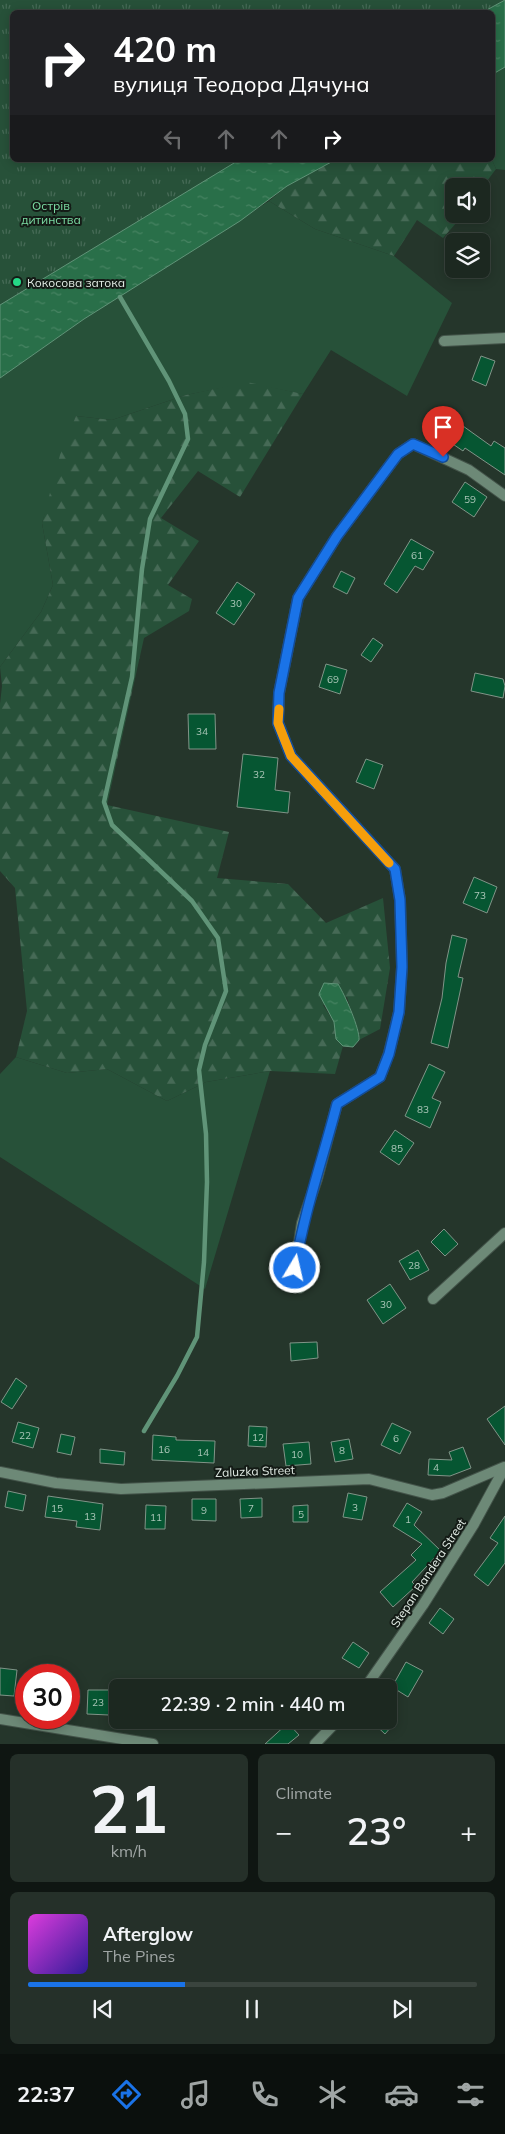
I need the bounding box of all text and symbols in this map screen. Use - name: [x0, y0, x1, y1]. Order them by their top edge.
- text: 420 m: [113, 27, 217, 71]
- icon: right: [30, 30, 95, 95]
- text: вулиця Теодора Дячуна: [113, 70, 370, 98]
- icon: left: [159, 125, 187, 153]
- icon: ahead: [212, 125, 240, 153]
- icon: ahead: [265, 125, 293, 153]
- icon: right: [318, 125, 346, 153]
- map controls: [445, 178, 490, 278]
- button: sound: [445, 178, 490, 223]
- park label: Острів дитинства: [21, 198, 81, 227]
- button: layers: [445, 233, 490, 278]
- place label: Кокосова затока: [27, 275, 125, 290]
- marker: Кокосова затока: [11, 276, 23, 288]
- pin: [422, 406, 464, 457]
- icon: arrive: [429, 413, 457, 441]
- house number: 59: [464, 493, 476, 506]
- house number: 61: [411, 549, 423, 562]
- house number: 30: [230, 597, 242, 610]
- house number: 69: [327, 673, 339, 686]
- house number: 34: [196, 725, 208, 738]
- house number: 32: [253, 768, 265, 781]
- house number: 73: [474, 889, 486, 902]
- house number: 83: [417, 1103, 429, 1116]
- house number: 85: [391, 1142, 403, 1155]
- position arrow: [268, 1241, 320, 1293]
- house number: 28: [408, 1259, 420, 1272]
- house number: 30: [380, 1298, 392, 1311]
- house number: 22: [19, 1429, 31, 1442]
- house number: 12: [252, 1431, 264, 1444]
- house number: 6: [393, 1432, 399, 1445]
- house number: 16: [158, 1443, 170, 1456]
- house number: 8: [339, 1444, 345, 1457]
- house number: 14: [197, 1446, 209, 1459]
- house number: 10: [291, 1448, 303, 1461]
- house number: 4: [433, 1461, 439, 1474]
- street label: Zaluzka Street: [215, 1462, 295, 1480]
- house number: 3: [352, 1501, 358, 1514]
- house number: 15: [51, 1502, 63, 1515]
- house number: 7: [248, 1502, 254, 1515]
- house number: 9: [201, 1504, 207, 1517]
- house number: 5: [298, 1508, 304, 1521]
- house number: 13: [84, 1510, 96, 1523]
- house number: 11: [150, 1511, 162, 1524]
- house number: 1: [405, 1513, 411, 1526]
- street label: Stepan Bandera Street: [387, 1516, 469, 1630]
- speed limit sign: 30: [15, 1664, 80, 1729]
- text: 22:39 · 2 min · 440 m: [160, 1692, 346, 1716]
- house number: 23: [92, 1696, 104, 1709]
- text: 21: [90, 1768, 168, 1849]
- text: Climate: [276, 1783, 332, 1803]
- text: 23°: [346, 1807, 406, 1855]
- text: −: [276, 1814, 292, 1849]
- text: +: [460, 1814, 477, 1849]
- text: km/h: [111, 1841, 147, 1861]
- text: Afterglow: [103, 1922, 193, 1946]
- text: The Pines: [103, 1946, 175, 1966]
- icon: previous: [89, 1995, 117, 2023]
- icon: pause: [238, 1995, 266, 2023]
- icon: next: [388, 1995, 416, 2023]
- icon: directions: [109, 2077, 144, 2112]
- icon: music: [178, 2077, 213, 2112]
- icon: phone: [247, 2077, 282, 2112]
- icon: climate: [315, 2077, 350, 2112]
- icon: car: [384, 2077, 419, 2112]
- icon: filters: [453, 2077, 488, 2112]
- text: 22:37: [17, 2080, 75, 2108]

